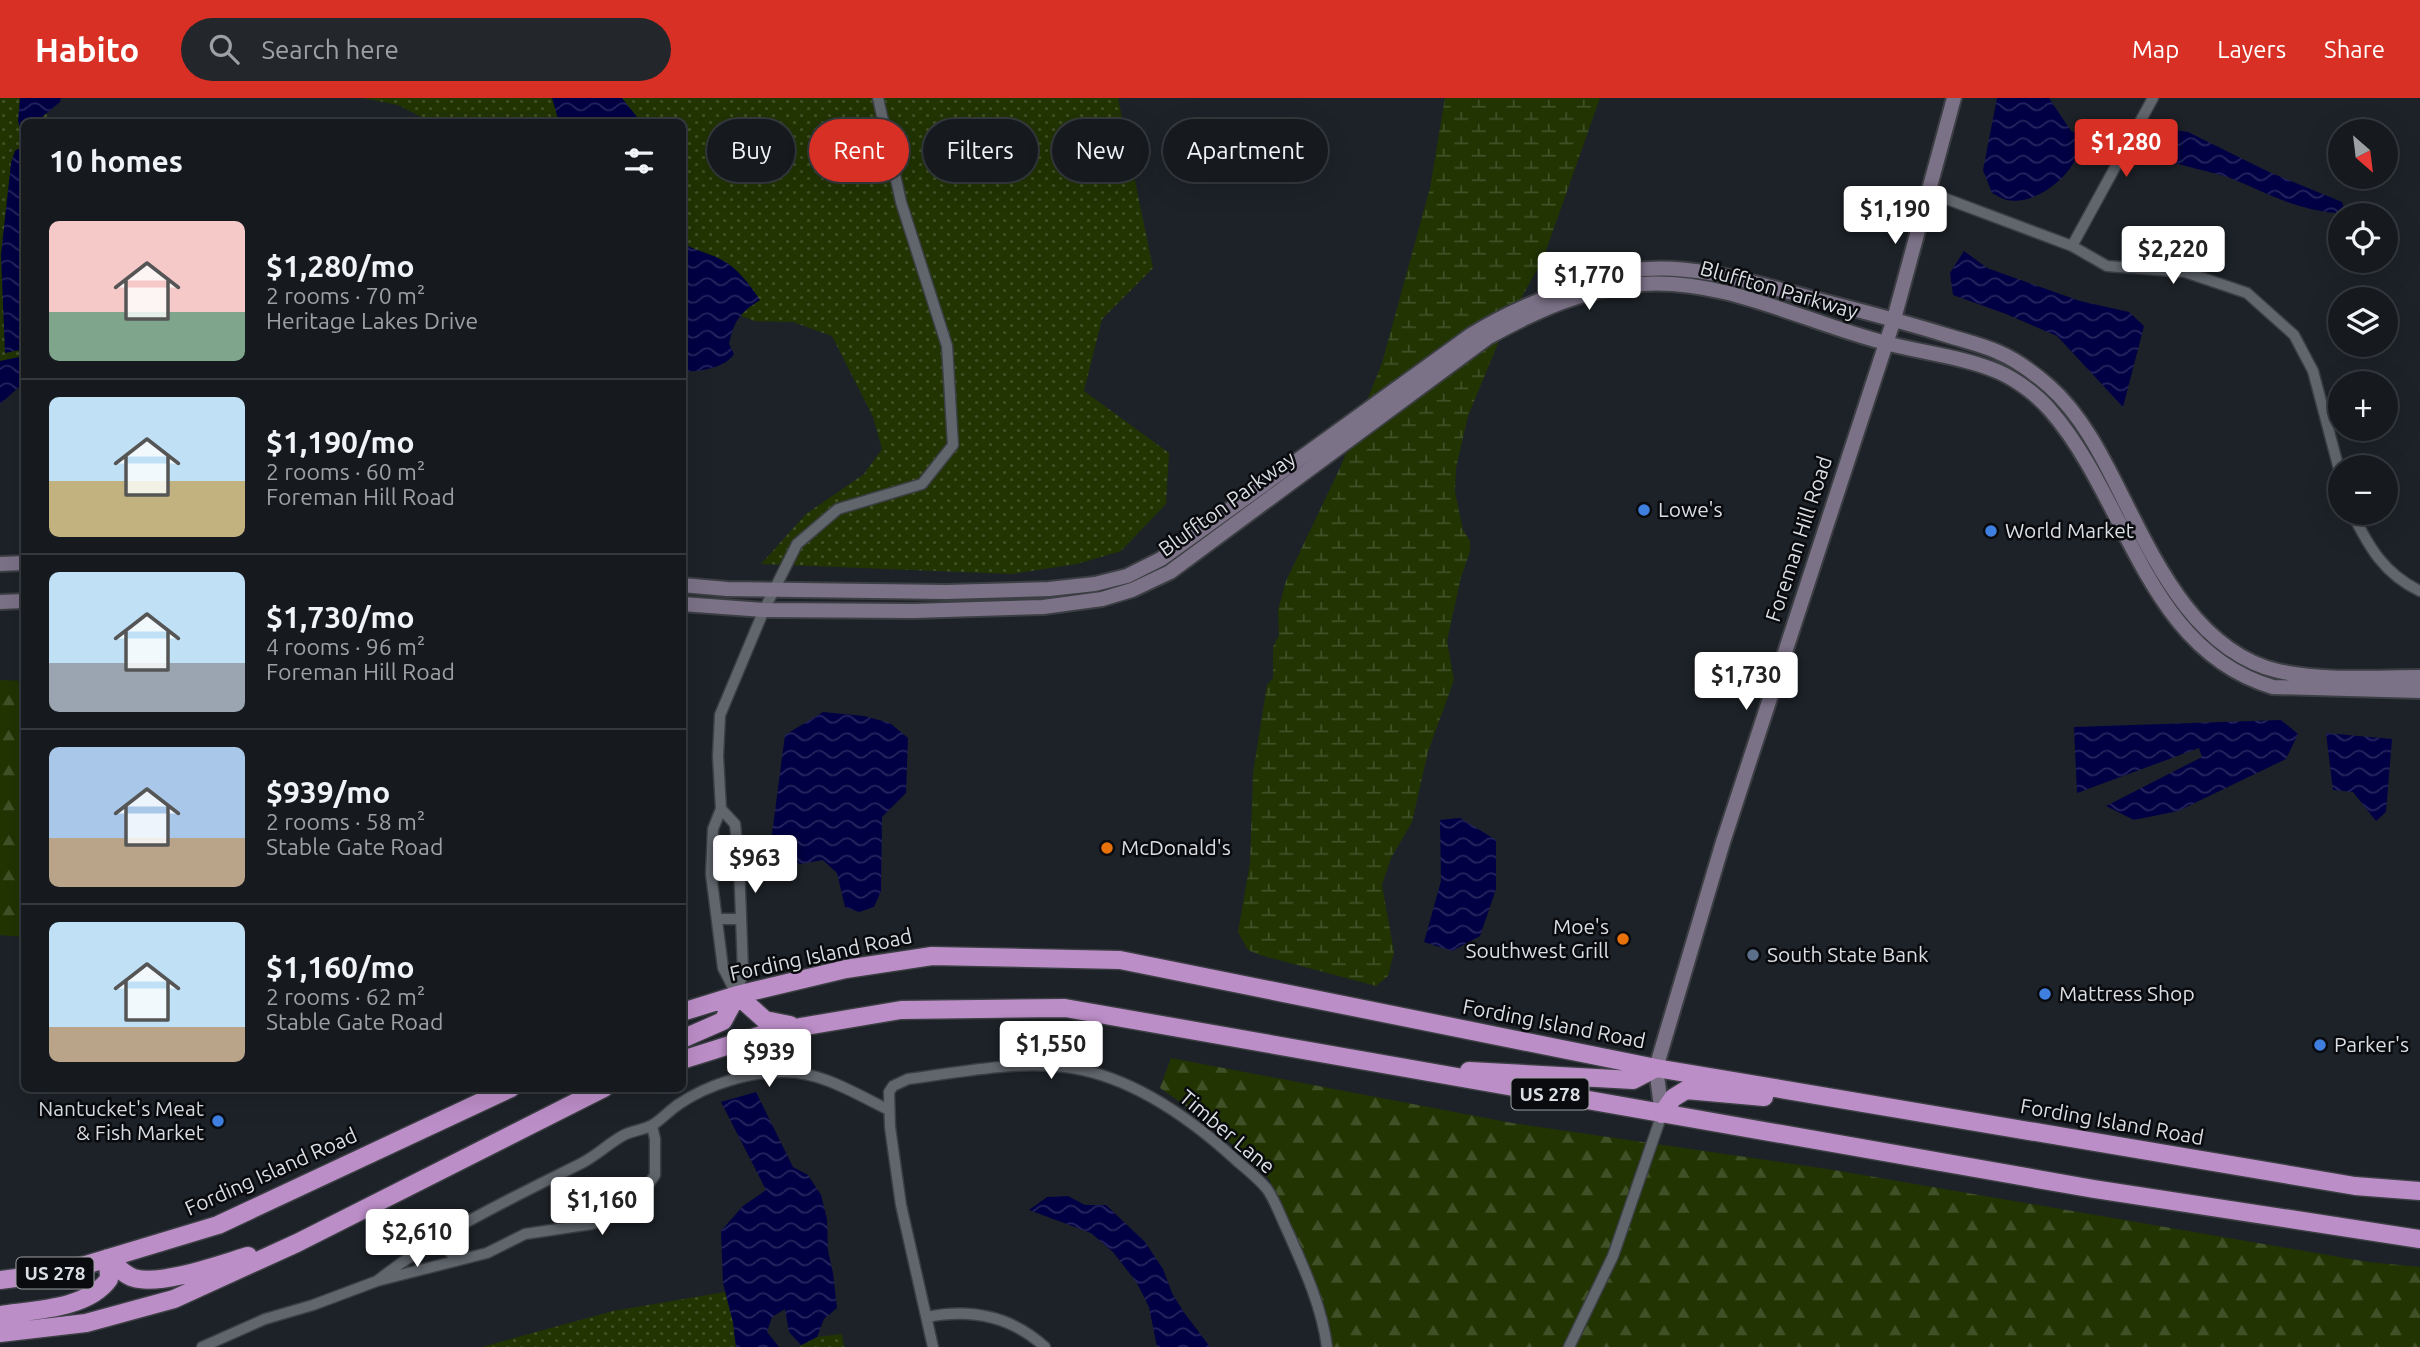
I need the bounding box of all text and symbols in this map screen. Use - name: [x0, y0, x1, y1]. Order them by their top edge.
- search box: [181, 18, 671, 81]
- icon: search: [205, 30, 243, 68]
- text: Habito: [35, 31, 139, 68]
- text: Search here: [261, 35, 399, 64]
- text: Map: [2132, 36, 2179, 63]
- text: Layers: [2217, 36, 2286, 63]
- text: Share: [2324, 36, 2385, 63]
- chip: Buy: [707, 119, 795, 182]
- chip: Rent: [809, 119, 909, 182]
- chip: Filters: [923, 119, 1038, 182]
- chip: New: [1052, 119, 1149, 182]
- chip: Apartment: [1163, 119, 1328, 182]
- north arrow: [2328, 119, 2398, 189]
- map controls: [2328, 119, 2398, 525]
- pin: $1,280: [2069, 120, 2183, 179]
- text: $1,280: [2091, 129, 2161, 154]
- icon: filters: [620, 142, 658, 180]
- text: 10 homes: [49, 144, 183, 178]
- pin: $1,190: [1838, 186, 1952, 246]
- text: $1,190: [1860, 196, 1930, 221]
- button: locate: [2328, 203, 2398, 273]
- pin: $2,220: [2116, 226, 2230, 286]
- text: $2,220: [2138, 236, 2208, 261]
- icon: home: [105, 249, 189, 333]
- text: $1,280/mo: [266, 249, 415, 283]
- pin: $1,770: [1532, 252, 1646, 312]
- street label: Bluffton Parkway: [1698, 255, 1861, 323]
- text: $1,770: [1554, 262, 1624, 287]
- text: 2 rooms · 70 m²: [266, 283, 425, 308]
- button: layers: [2328, 287, 2398, 357]
- text: Heritage Lakes Drive: [266, 308, 478, 333]
- button: +: [2328, 371, 2398, 441]
- icon: home: [105, 425, 189, 509]
- text: $1,190/mo: [266, 425, 415, 459]
- street label: Bluffton Parkway: [1153, 446, 1299, 561]
- street label: Foreman Hill Road: [1760, 453, 1836, 624]
- button: −: [2328, 455, 2398, 525]
- text: 2 rooms · 60 m²: [266, 459, 425, 484]
- text: Foreman Hill Road: [266, 484, 455, 509]
- place label: Lowe's: [1658, 497, 1723, 521]
- marker: Lowe's: [1636, 502, 1652, 518]
- place label: World Market: [2005, 518, 2134, 542]
- marker: World Market: [1983, 523, 1999, 539]
- icon: home: [105, 600, 189, 684]
- text: $1,730/mo: [266, 600, 415, 634]
- text: 4 rooms · 96 m²: [266, 634, 425, 659]
- pin: $1,730: [1689, 652, 1803, 712]
- text: Foreman Hill Road: [266, 659, 455, 684]
- text: $1,730: [1711, 662, 1781, 687]
- icon: home: [105, 775, 189, 859]
- text: $939/mo: [266, 775, 390, 809]
- text: 2 rooms · 58 m²: [266, 809, 425, 834]
- text: Stable Gate Road: [266, 834, 443, 859]
- place label: McDonald's: [1121, 835, 1231, 859]
- pin: $963: [714, 836, 796, 895]
- marker: McDonald's: [1099, 840, 1115, 856]
- text: $963: [729, 845, 781, 870]
- place label: Moe's Southwest Grill: [1465, 914, 1609, 962]
- street label: Fording Island Road: [727, 923, 914, 985]
- marker: Moe's Southwest Grill: [1615, 931, 1631, 947]
- place label: South State Bank: [1767, 942, 1929, 966]
- marker: South State Bank: [1745, 947, 1761, 963]
- icon: home: [105, 950, 189, 1034]
- text: $1,160/mo: [266, 950, 415, 984]
- place label: Mattress Shop: [2059, 981, 2195, 1005]
- text: 2 rooms · 62 m²: [266, 984, 425, 1009]
- marker: Mattress Shop: [2037, 986, 2053, 1002]
- street label: Fording Island Road: [1461, 994, 1648, 1053]
- text: Stable Gate Road: [266, 1009, 443, 1034]
- pin: $1,550: [994, 1021, 1108, 1081]
- pin: $939: [728, 1030, 810, 1089]
- text: $1,550: [1016, 1031, 1086, 1056]
- place label: Parker's: [2334, 1032, 2409, 1056]
- marker: Parker's: [2312, 1037, 2328, 1053]
- text: $939: [743, 1039, 795, 1064]
- road number: US 278: [1512, 1078, 1588, 1110]
- street label: Timber Lane: [1175, 1084, 1280, 1178]
- street label: Fording Island Road: [2019, 1093, 2206, 1149]
- place label: Nantucket's Meat & Fish Market: [38, 1096, 204, 1144]
- marker: Nantucket's Meat & Fish Market: [210, 1113, 226, 1129]
- street label: Fording Island Road: [181, 1122, 360, 1220]
- pin: $1,160: [545, 1178, 659, 1237]
- text: $1,160: [567, 1187, 637, 1212]
- pin: $2,610: [360, 1210, 474, 1269]
- text: $2,610: [382, 1219, 452, 1244]
- road number: US 278: [16, 1258, 94, 1288]

